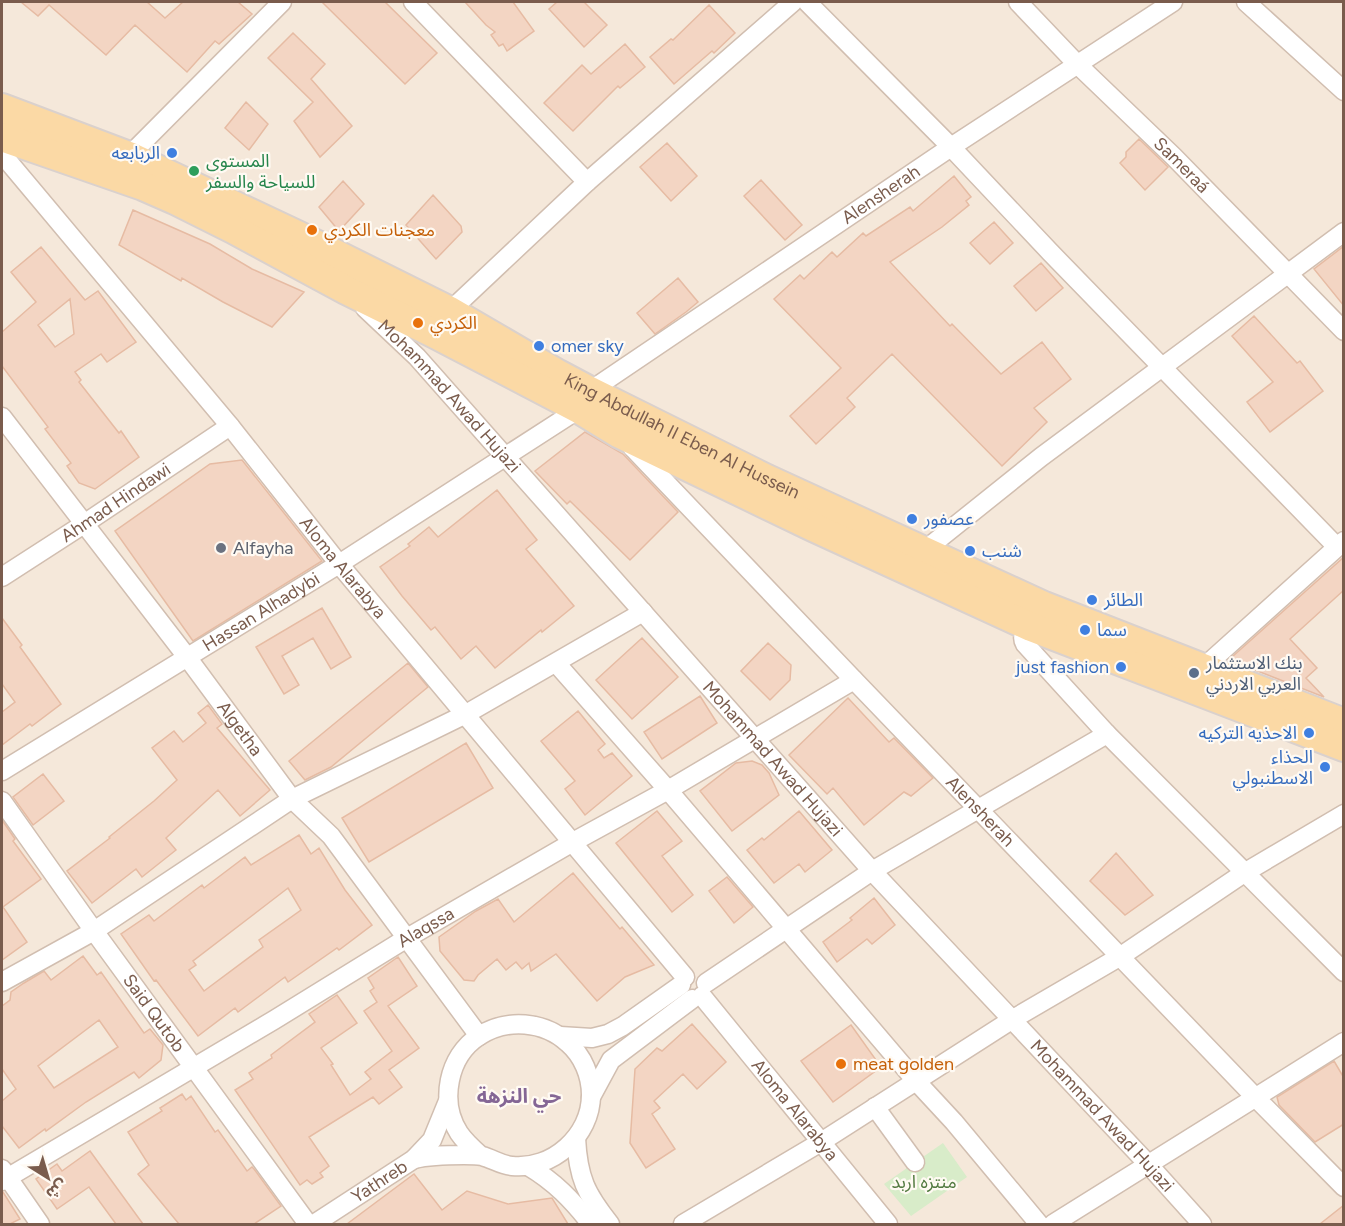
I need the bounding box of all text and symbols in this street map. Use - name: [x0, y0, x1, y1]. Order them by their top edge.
- street label: Sameraá: [1149, 133, 1214, 198]
- place label: الربابعه: [111, 142, 160, 164]
- marker: الربابعه: [165, 146, 179, 160]
- place label: المستوى للسياحة والسفر: [205, 150, 315, 193]
- street label: Alensherah: [838, 160, 924, 229]
- marker: المستوى للسياحة والسفر: [187, 164, 201, 178]
- place label: معجنات الكردي: [324, 219, 435, 243]
- marker: معجنات الكردي: [305, 223, 319, 237]
- place label: الكردي: [430, 312, 477, 336]
- street label: Mohammad Awad Hujazi: [373, 315, 525, 477]
- marker: الكردي: [411, 316, 425, 330]
- place label: omer sky: [551, 335, 624, 357]
- marker: omer sky: [532, 339, 546, 353]
- street label: King Abdullah II Eben Al Hussein: [561, 368, 803, 504]
- street label: Ahmad Hindawi: [57, 458, 175, 547]
- place label: عصفور: [923, 508, 974, 530]
- street label: Aloma Alarabya: [295, 512, 391, 623]
- marker: عصفور: [905, 512, 919, 526]
- place label: Alfayha: [233, 537, 293, 559]
- place label: شنب: [982, 540, 1022, 562]
- marker: Alfayha: [214, 541, 228, 555]
- marker: شنب: [963, 544, 977, 558]
- street label: Hassan Alhadybi: [198, 568, 324, 656]
- place label: الطائر: [1103, 589, 1143, 611]
- marker: الطائر: [1085, 593, 1099, 607]
- place label: سما: [1097, 619, 1127, 641]
- marker: سما: [1078, 623, 1092, 637]
- place label: بنك الاستثمار العربي الاردني: [1205, 652, 1303, 697]
- place label: just fashion: [1015, 656, 1109, 678]
- marker: just fashion: [1114, 660, 1128, 674]
- marker: بنك الاستثمار العربي الاردني: [1187, 666, 1201, 680]
- street label: Mohammad Awad Hujazi: [698, 676, 847, 841]
- street label: Algetha: [212, 697, 267, 760]
- place label: الاحذيه التركيه: [1199, 722, 1297, 744]
- marker: الاحذيه التركيه: [1302, 726, 1316, 740]
- place label: الحذاء الاسطنبولي: [1233, 746, 1313, 791]
- marker: الحذاء الاسطنبولي: [1318, 760, 1332, 774]
- street label: Alensherah: [941, 771, 1019, 851]
- street label: Alaqssa: [393, 902, 458, 952]
- street label: Said Qutob: [118, 970, 190, 1057]
- street label: Mohammad Awad Hujazi: [1026, 1035, 1179, 1197]
- place label: meat golden: [853, 1053, 954, 1075]
- street label: Aloma Alarabya: [747, 1055, 843, 1165]
- marker: meat golden: [834, 1057, 848, 1071]
- district label: حي النزهة: [477, 1084, 562, 1113]
- north arrow: [18, 1148, 78, 1208]
- street label: Yathreb: [347, 1155, 412, 1208]
- park label: منتزه اربد: [891, 1171, 957, 1193]
- text: ش: [42, 1175, 71, 1204]

